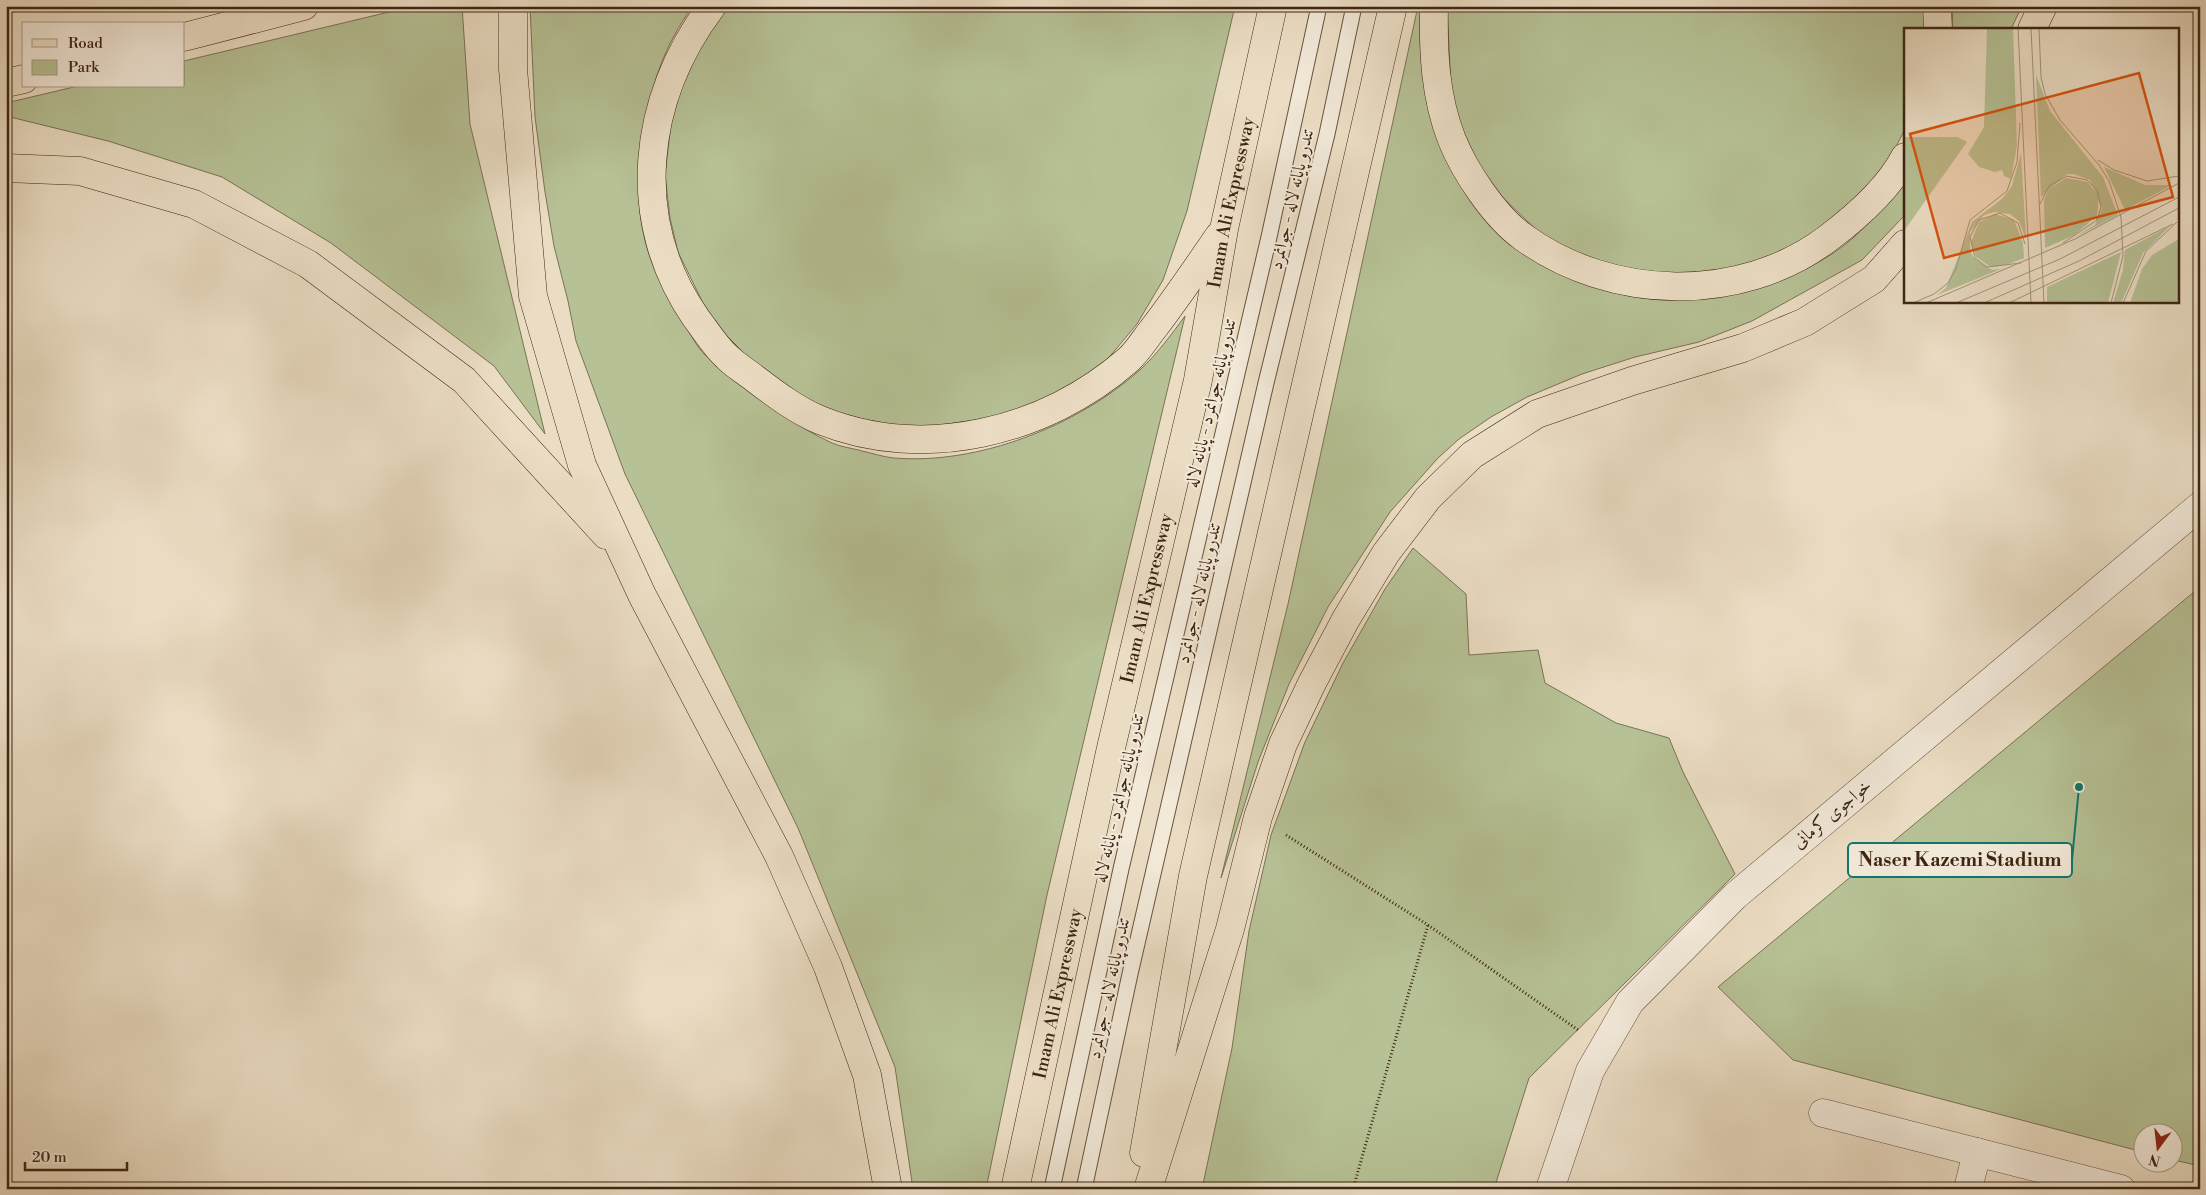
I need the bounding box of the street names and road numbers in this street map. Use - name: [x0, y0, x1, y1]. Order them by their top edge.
- street label: Imam Ali Expressway: [1203, 115, 1260, 290]
- street label: تندرو پایانه لاله - جوانمرد: [1265, 126, 1320, 272]
- street label: تندرو پایانه جوانمرد - پایانه لاله: [1180, 316, 1243, 490]
- street label: Imam Ali Expressway: [1115, 511, 1178, 686]
- street label: تندرو پایانه لاله - جوانمرد: [1172, 520, 1227, 666]
- street label: تندرو پایانه جوانمرد - پایانه لاله: [1088, 711, 1151, 885]
- street label: خواجوی کرمانی: [1787, 774, 1877, 854]
- street label: Imam Ali Expressway: [1028, 906, 1087, 1081]
- street label: تندرو پایانه لاله - جوانمرد: [1083, 915, 1136, 1061]

